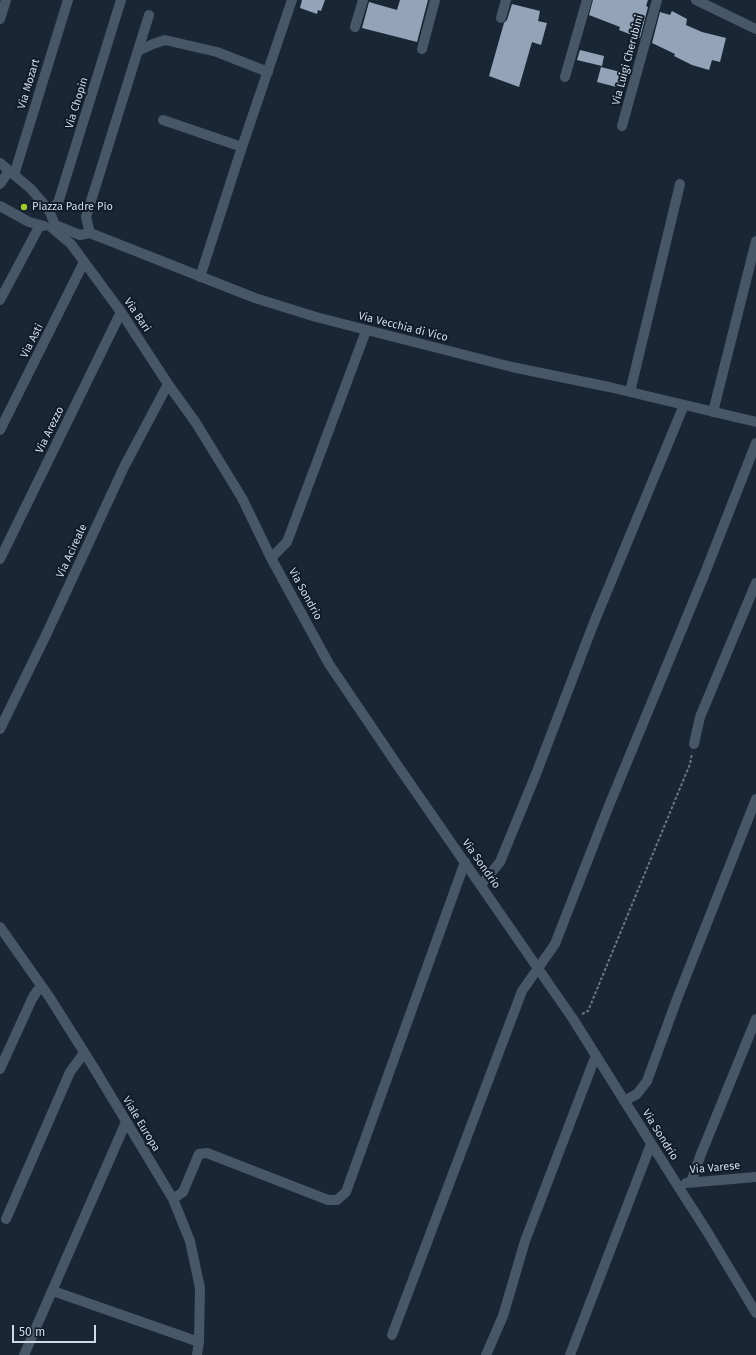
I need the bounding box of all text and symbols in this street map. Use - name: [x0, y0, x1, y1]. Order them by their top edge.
- street label: Via Luigi Cherubini: [610, 13, 646, 107]
- street label: Via Mozart: [15, 57, 43, 111]
- street label: Via Chopin: [63, 76, 91, 130]
- place label: Piazza Padre Pio: [32, 200, 113, 214]
- marker: Piazza Padre Pio: [19, 202, 29, 212]
- street label: Via Bari: [121, 296, 153, 334]
- street label: Via Vecchia di Vico: [357, 309, 449, 345]
- street label: Via Asti: [18, 322, 46, 360]
- street label: Via Arezzo: [33, 405, 67, 455]
- street label: Via Acireale: [54, 522, 90, 580]
- street label: Via Sondrio: [285, 566, 325, 622]
- street label: Via Sondrio: [459, 837, 503, 891]
- street label: Viale Europa: [119, 1094, 163, 1154]
- street label: Via Sondrio: [639, 1107, 681, 1163]
- street label: Via Varese: [689, 1159, 741, 1177]
- scale bar: [14, 1317, 98, 1343]
- text: 50 m: [19, 1325, 45, 1339]

